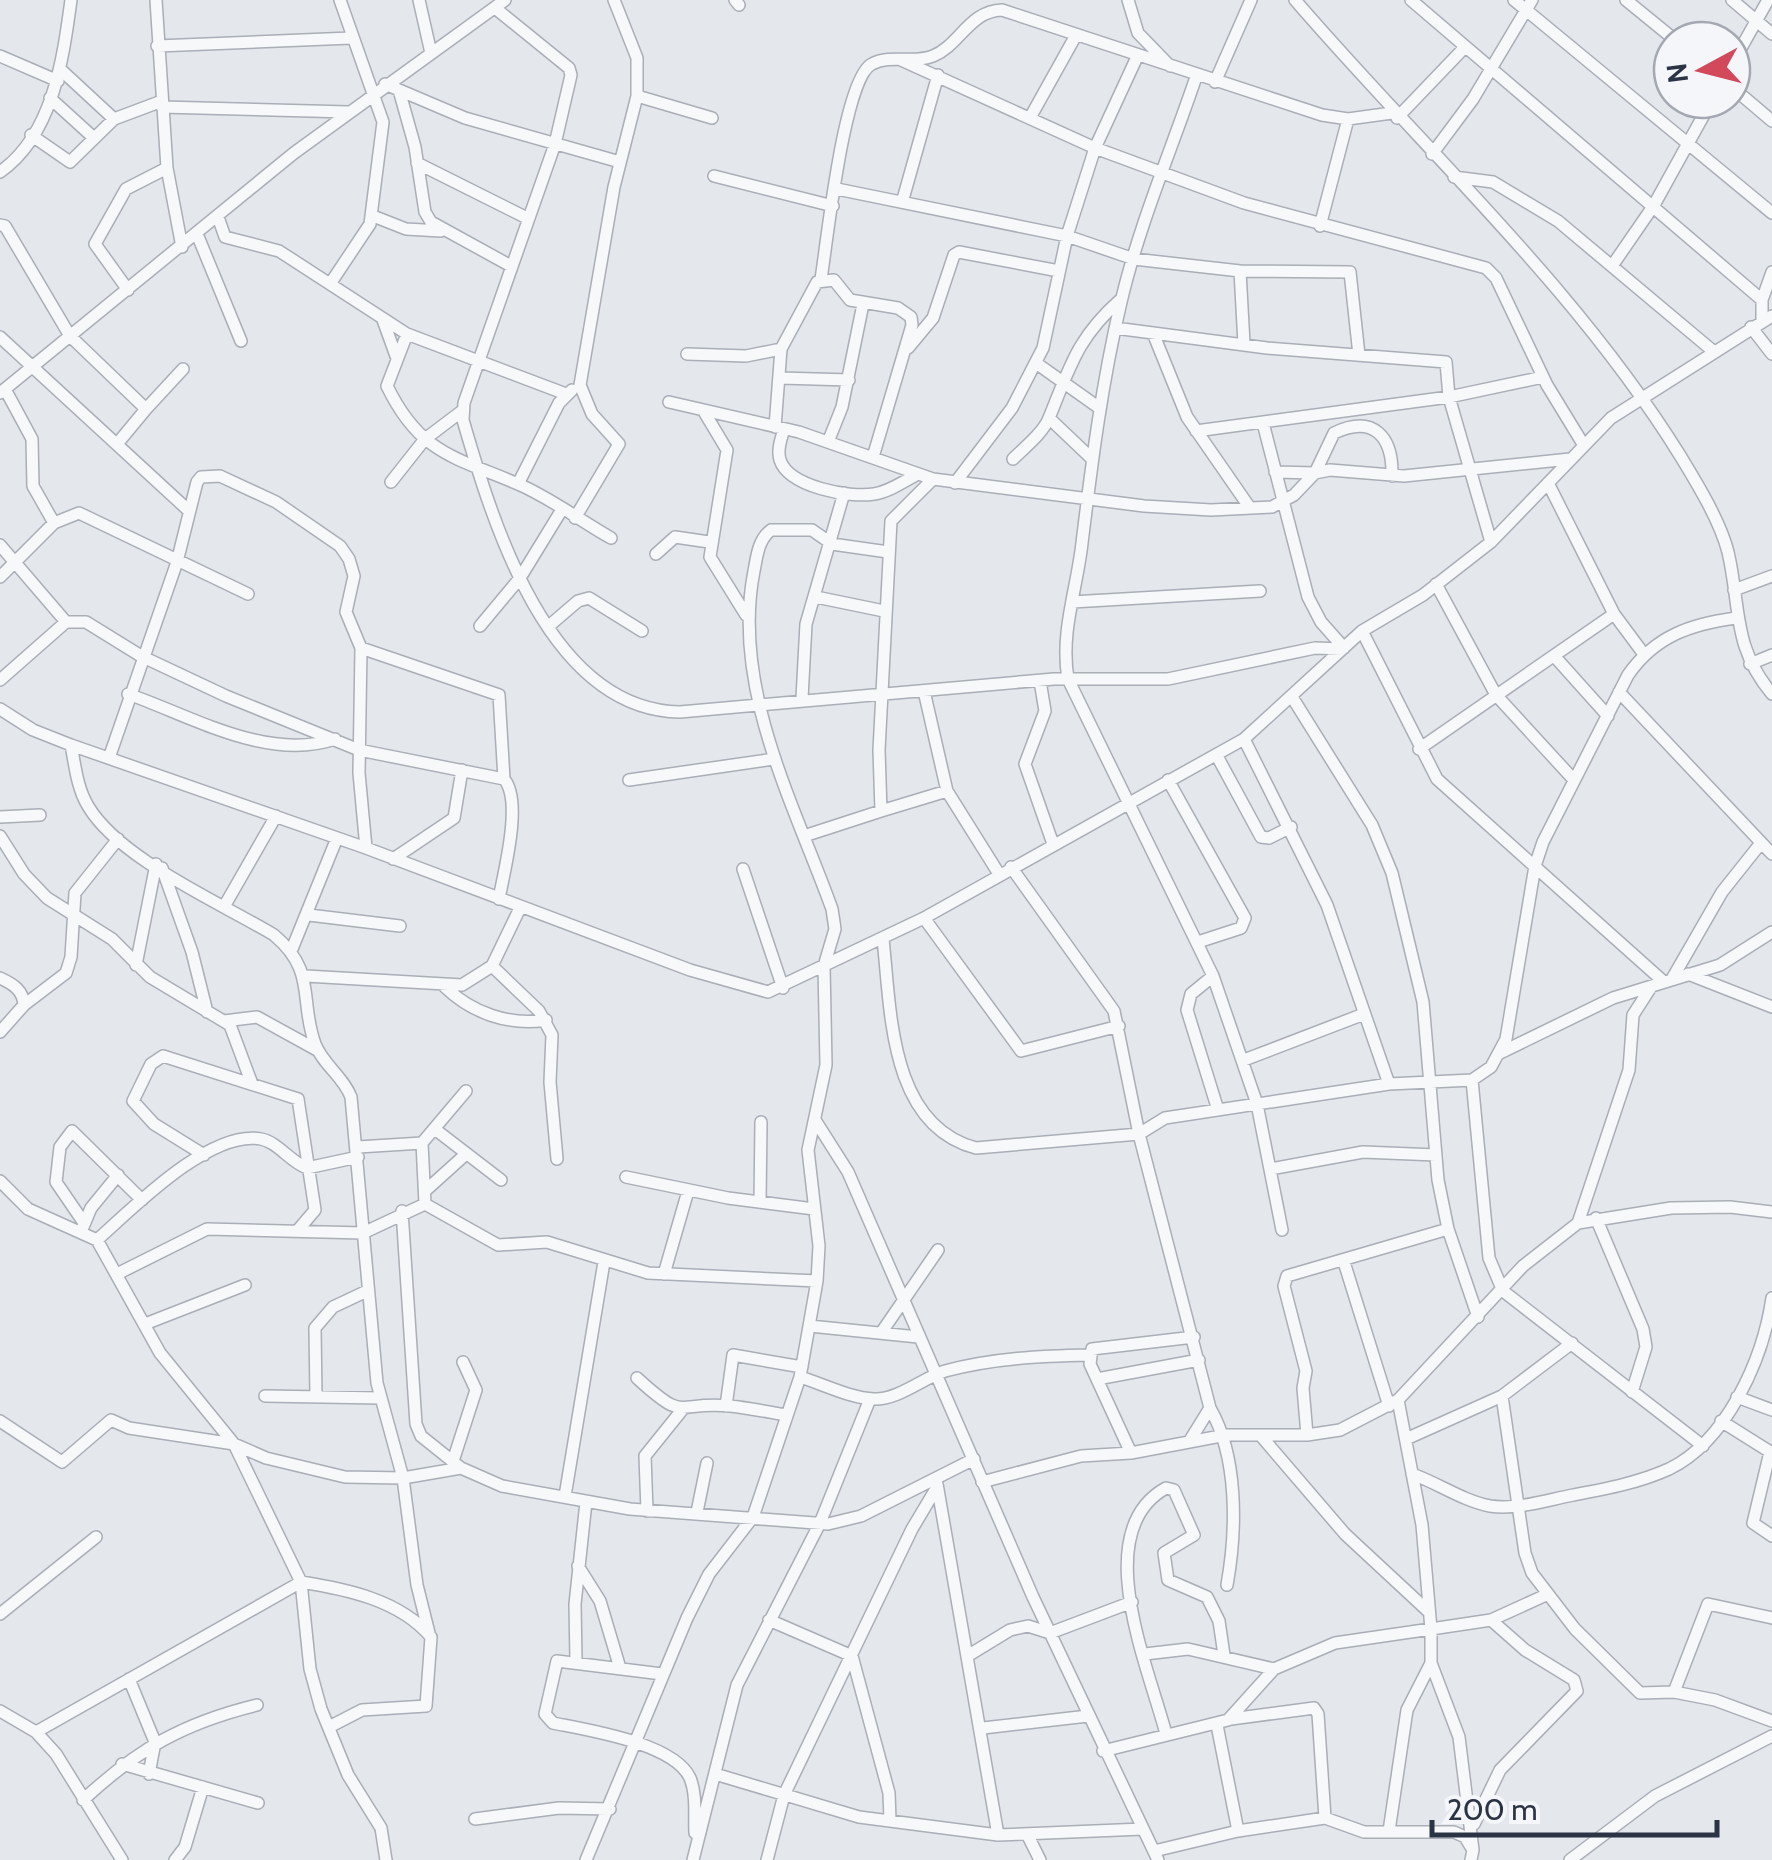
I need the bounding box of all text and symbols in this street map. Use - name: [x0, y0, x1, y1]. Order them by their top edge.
- north arrow: [1652, 20, 1752, 120]
- text: N: [1659, 61, 1695, 85]
- scale bar: [1432, 1775, 1717, 1837]
- text: 200 m: [1447, 1791, 1538, 1828]

